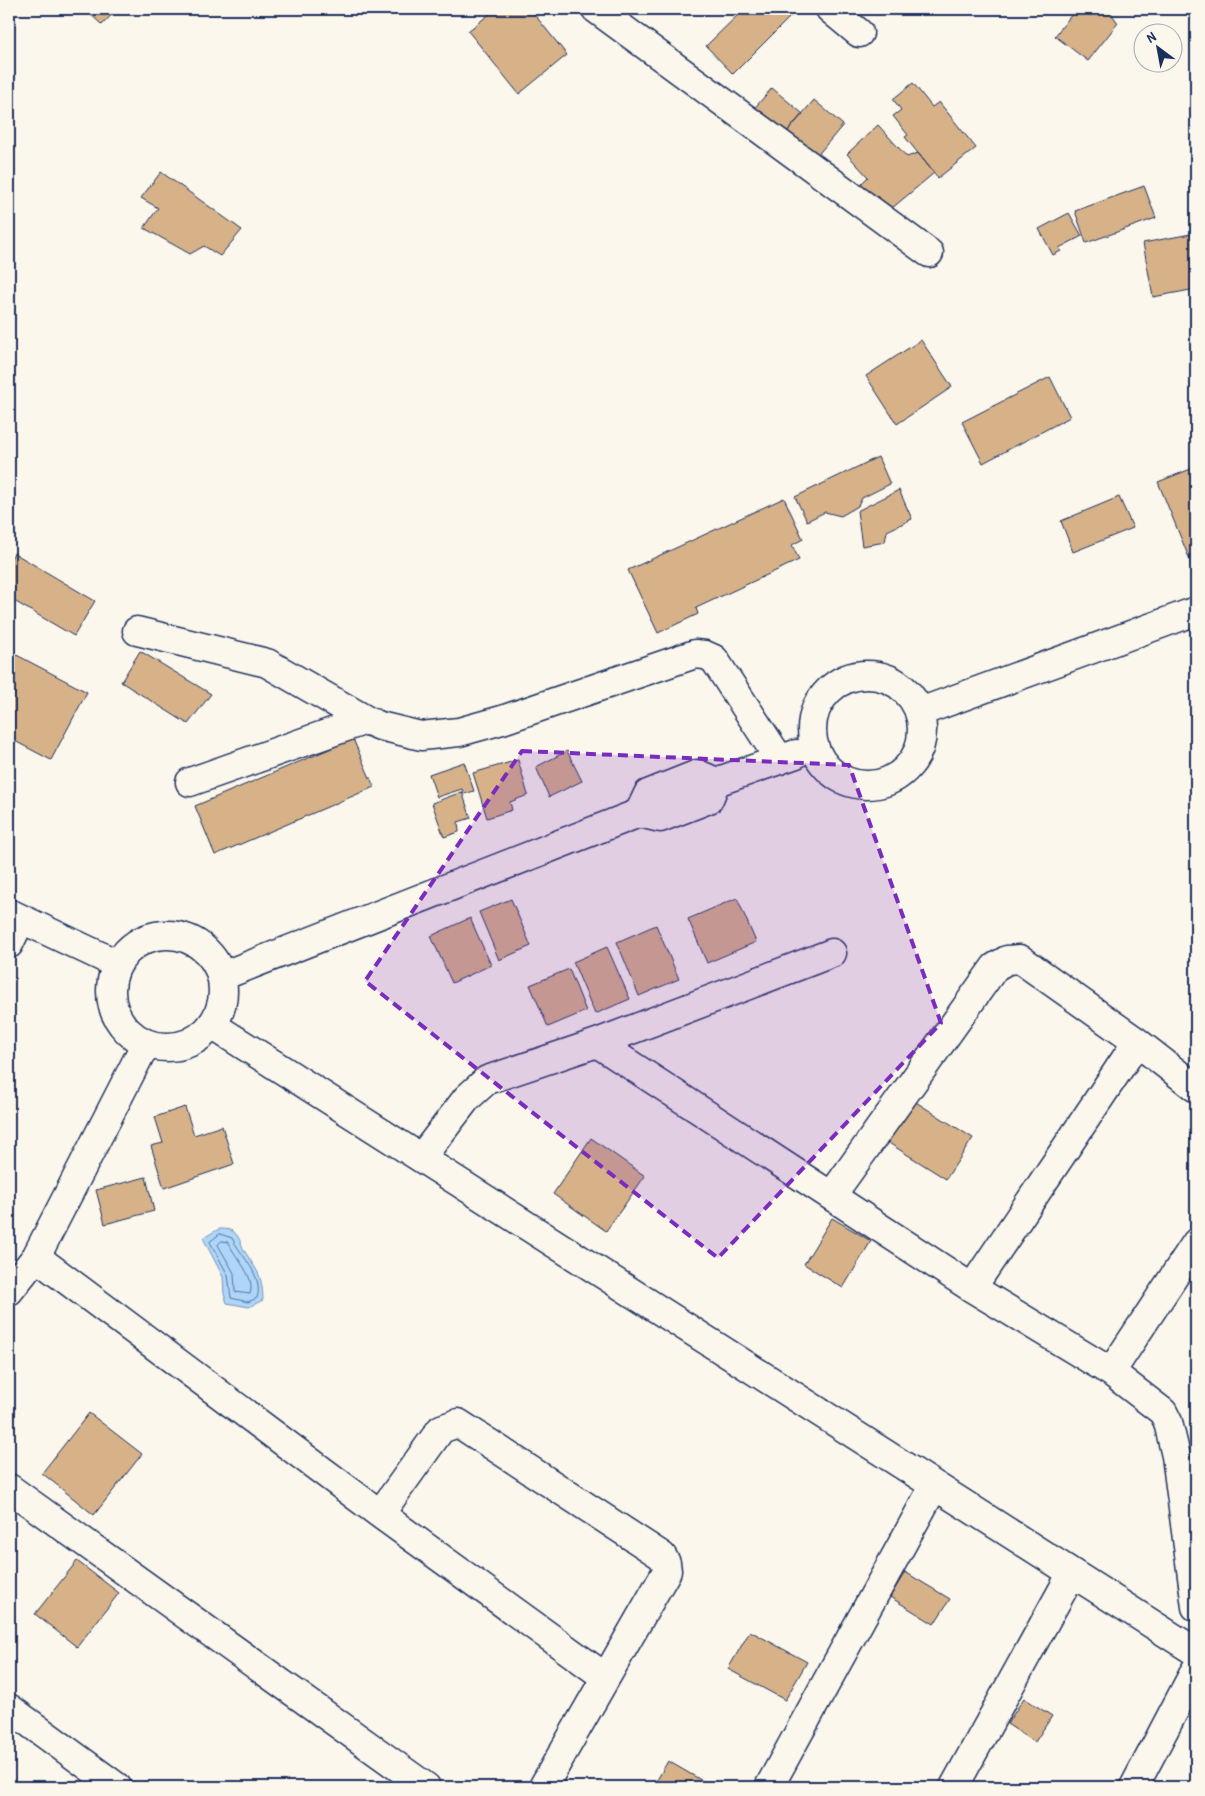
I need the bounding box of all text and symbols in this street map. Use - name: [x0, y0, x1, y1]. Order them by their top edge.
- north arrow: [1132, 22, 1182, 72]
- text: N: [1143, 26, 1160, 47]

